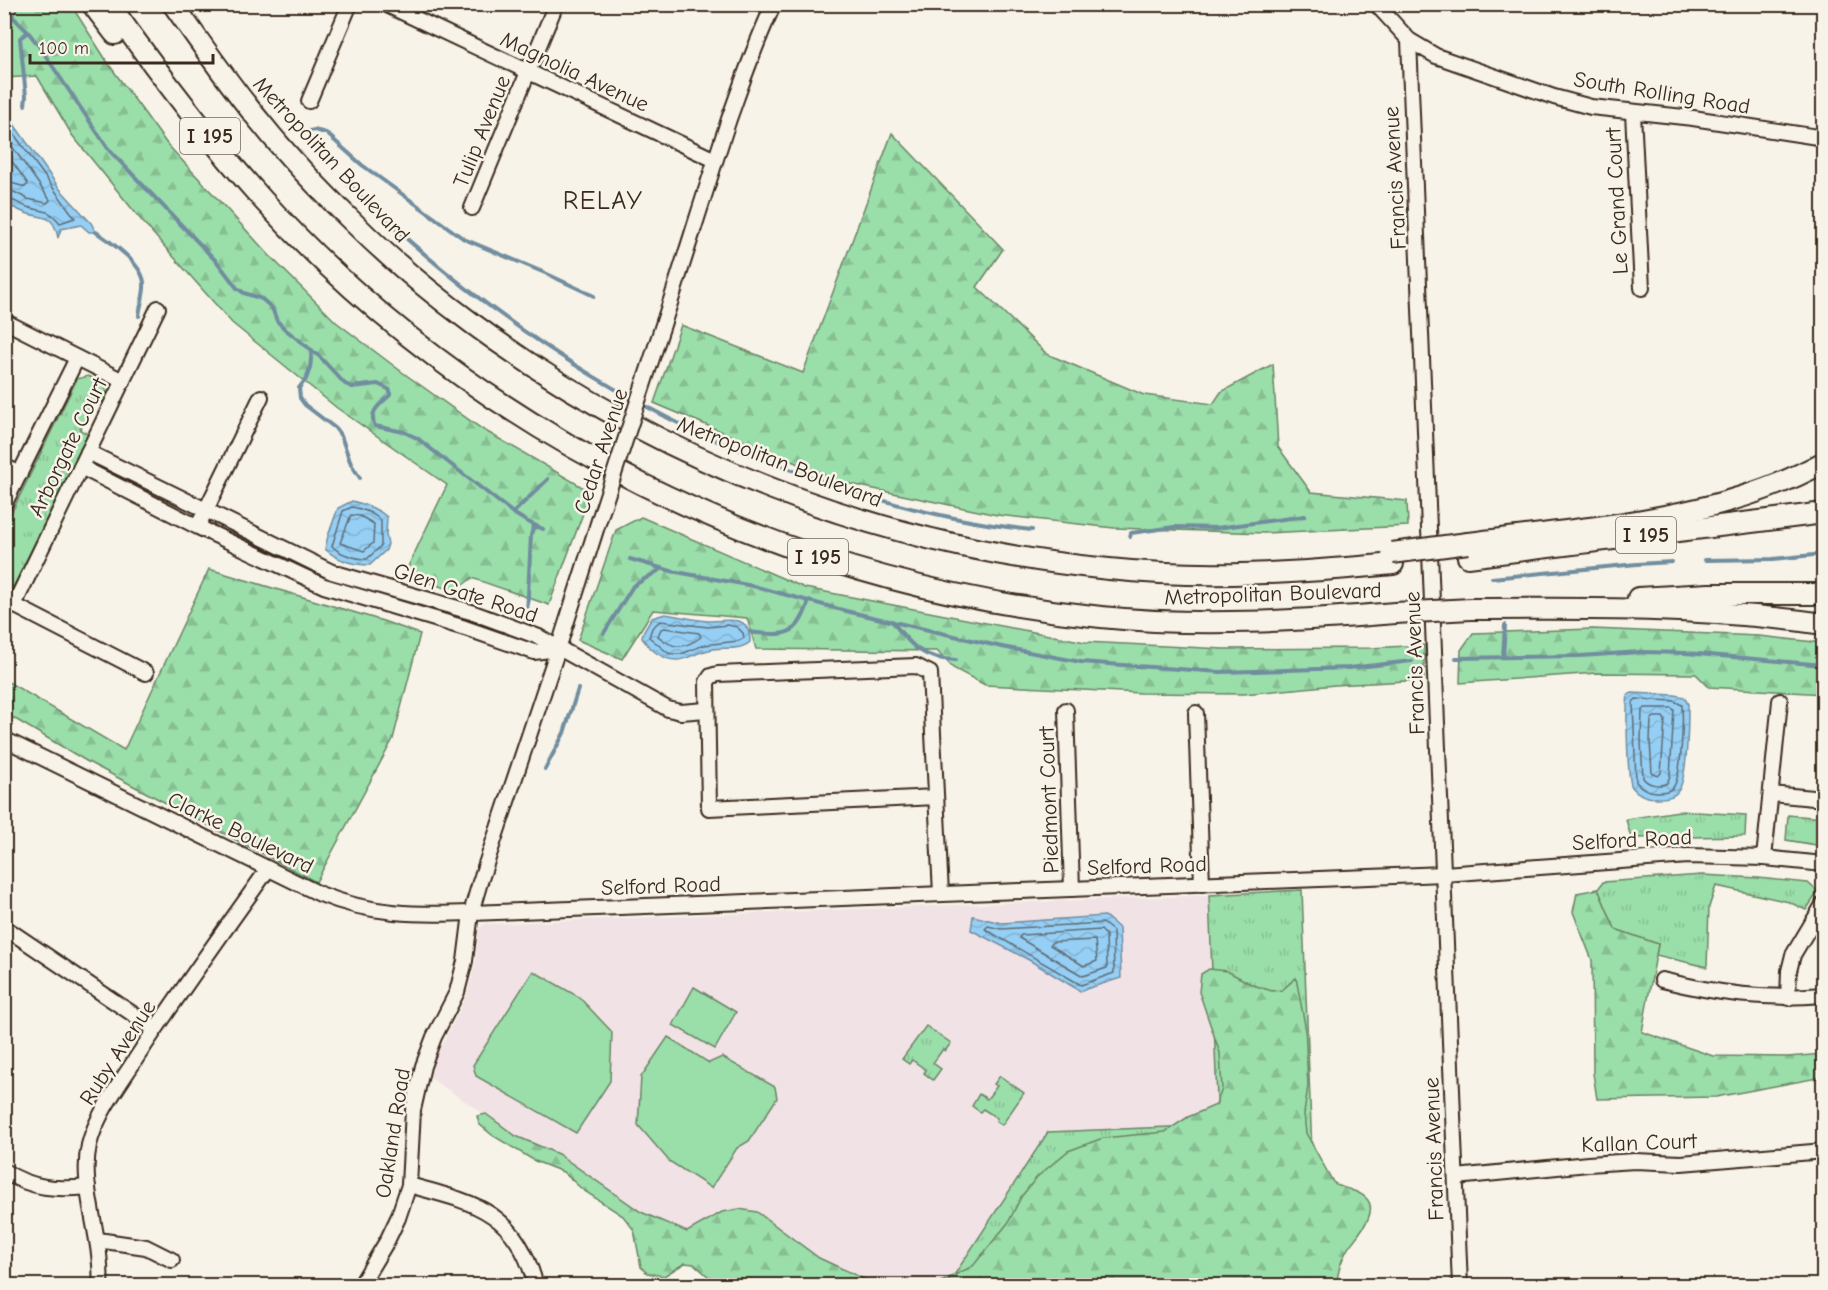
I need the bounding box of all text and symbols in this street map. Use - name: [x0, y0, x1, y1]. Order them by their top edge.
- street label: Magnolia Avenue: [496, 26, 653, 118]
- scale bar: [30, 27, 213, 65]
- text: 100 m: [39, 38, 89, 59]
- street label: South Rolling Road: [1572, 66, 1752, 120]
- street label: Metropolitan Boulevard: [248, 71, 415, 248]
- street label: Tulip Avenue: [448, 72, 516, 191]
- street label: Francis Avenue: [1378, 106, 1412, 250]
- road number: I 195: [180, 118, 240, 154]
- street label: Le Grand Court: [1600, 126, 1634, 275]
- district label: RELAY: [563, 186, 643, 216]
- street label: Arborgate Court: [23, 373, 113, 521]
- street label: Cedar Avenue: [568, 385, 633, 517]
- street label: Metropolitan Boulevard: [673, 411, 886, 513]
- road number: I 195: [1616, 517, 1676, 553]
- road number: I 195: [788, 539, 848, 575]
- street label: Glen Gate Road: [390, 557, 541, 628]
- street label: Metropolitan Boulevard: [1164, 577, 1382, 611]
- street label: Francis Avenue: [1400, 591, 1430, 735]
- street label: Piedmont Court: [1033, 725, 1065, 874]
- street label: Clarke Boulevard: [163, 786, 318, 879]
- street label: Selford Road: [1571, 824, 1693, 856]
- street label: Selford Road: [1087, 851, 1207, 881]
- street label: Selford Road: [601, 871, 721, 901]
- street label: Ruby Avenue: [74, 995, 161, 1110]
- street label: Oakland Road: [370, 1066, 416, 1200]
- street label: Francis Avenue: [1419, 1077, 1449, 1221]
- street label: Kallan Court: [1581, 1128, 1698, 1158]

